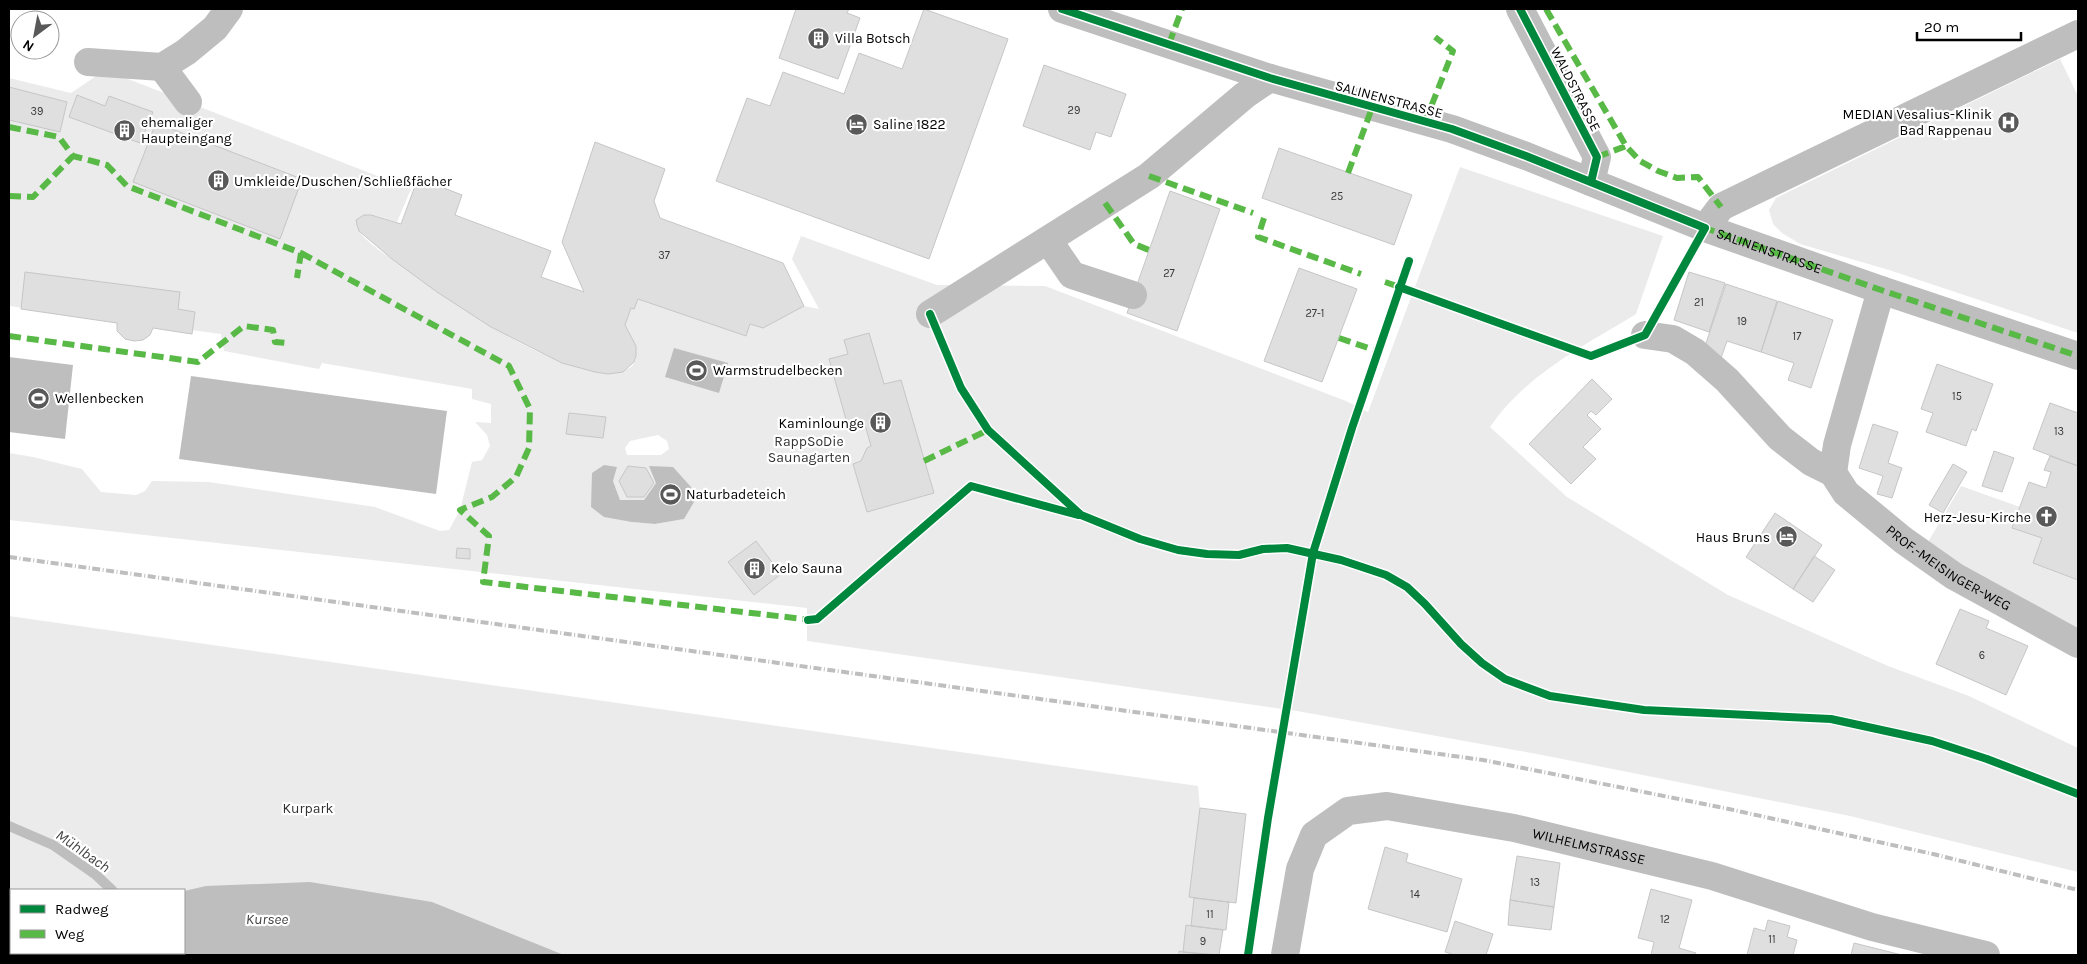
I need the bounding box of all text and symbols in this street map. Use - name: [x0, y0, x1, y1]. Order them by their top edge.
- north arrow: [10, 10, 60, 60]
- scale bar: [1917, 10, 2021, 42]
- text: 20 m: [1924, 18, 1959, 36]
- building icon: Villa Botsch: [807, 26, 831, 50]
- place label: Villa Botsch: [835, 30, 911, 47]
- text: N: [20, 36, 37, 55]
- street label: WALDSTRASSE: [1547, 44, 1604, 134]
- street label: SALINENSTRASSE: [1333, 77, 1445, 122]
- house number: 29: [1068, 104, 1080, 117]
- house number: 39: [31, 105, 43, 118]
- place label: MEDIAN Vesalius-Klinik Bad Rappenau: [1843, 106, 1992, 139]
- hospital icon: MEDIAN Vesalius-Klinik Bad Rappenau: [1996, 110, 2020, 134]
- hotel icon: Saline 1822: [845, 112, 869, 136]
- place label: ehemaliger Haupteingang: [141, 114, 232, 147]
- place label: Saline 1822: [873, 116, 946, 133]
- building icon: ehemaliger Haupteingang: [113, 118, 137, 142]
- building icon: Umkleide/Duschen/Schließfächer: [206, 169, 230, 193]
- place label: Umkleide/Duschen/Schließfächer: [234, 173, 453, 190]
- house number: 25: [1331, 190, 1343, 203]
- street label: SALINENSTRASSE: [1714, 225, 1824, 278]
- house number: 37: [658, 249, 670, 262]
- house number: 27: [1163, 267, 1175, 280]
- house number: 21: [1694, 296, 1704, 309]
- house number: 27-1: [1305, 307, 1325, 320]
- house number: 19: [1737, 315, 1747, 328]
- house number: 17: [1793, 330, 1801, 343]
- sports icon: Warmstrudelbecken: [685, 358, 709, 382]
- place label: Warmstrudelbecken: [713, 362, 843, 379]
- sports icon: Wellenbecken: [27, 386, 51, 410]
- place label: Wellenbecken: [55, 390, 144, 407]
- house number: 15: [1952, 390, 1962, 403]
- building icon: Kaminlounge: [868, 411, 892, 435]
- place label: Kaminlounge: [778, 415, 864, 432]
- house number: 13: [2054, 425, 2064, 438]
- park label: RappSoDie Saunagarten: [768, 433, 850, 466]
- sports icon: Naturbadeteich: [658, 482, 682, 506]
- place label: Naturbadeteich: [686, 486, 786, 503]
- church icon: Herz-Jesu-Kirche: [2035, 505, 2059, 529]
- place label: Herz-Jesu-Kirche: [1924, 509, 2031, 526]
- street label: PROF.-MEISINGER-WEG: [1882, 522, 2014, 615]
- hotel icon: Haus Bruns: [1774, 525, 1798, 549]
- place label: Haus Bruns: [1696, 529, 1770, 546]
- building icon: Kelo Sauna: [743, 556, 767, 580]
- place label: Kelo Sauna: [771, 560, 842, 577]
- house number: 6: [1979, 649, 1985, 662]
- park label: Kurpark: [283, 800, 334, 817]
- street label: WILHELMSTRASSE: [1531, 825, 1647, 869]
- water label: Mühlbach: [52, 826, 114, 876]
- house number: 13: [1530, 876, 1540, 889]
- house number: 14: [1410, 888, 1420, 901]
- legend: [10, 889, 185, 954]
- text: Radweg: [55, 900, 109, 918]
- house number: 11: [1206, 908, 1214, 921]
- water label: Kursee: [246, 910, 288, 928]
- house number: 12: [1660, 913, 1670, 926]
- text: Weg: [55, 925, 85, 943]
- house number: 11: [1768, 933, 1776, 946]
- house number: 9: [1200, 935, 1206, 948]

